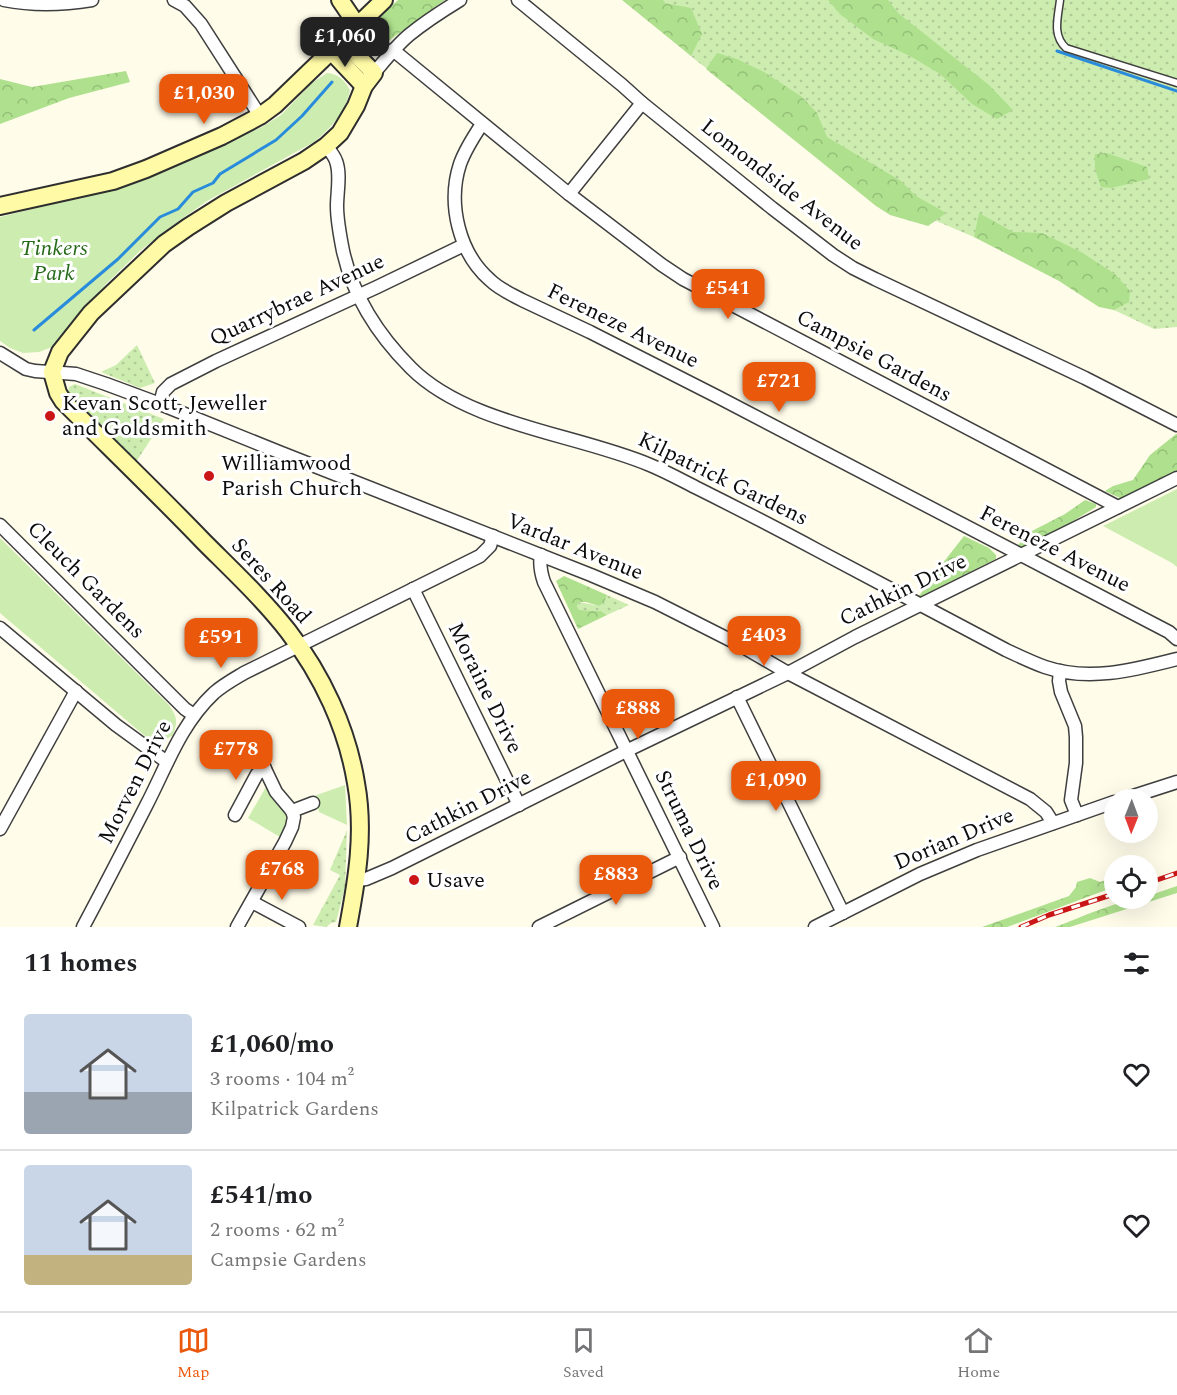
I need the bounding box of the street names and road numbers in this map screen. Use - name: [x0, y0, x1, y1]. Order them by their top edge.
- street label: Lomondside Avenue: [693, 111, 871, 259]
- street label: Quarrybrae Avenue: [204, 245, 390, 355]
- street label: Fereneze Avenue: [541, 275, 705, 377]
- street label: Campsie Gardens: [790, 301, 958, 411]
- street label: Kilpatrick Gardens: [632, 423, 814, 535]
- street label: Fereneze Avenue: [974, 497, 1136, 601]
- street label: Vardar Avenue: [502, 505, 648, 589]
- street label: Cleuch Gardens: [19, 513, 153, 647]
- street label: Seres Road: [223, 530, 319, 632]
- street label: Cathkin Drive: [834, 545, 972, 635]
- street label: Moraine Drive: [439, 617, 531, 759]
- street label: Morven Drive: [90, 714, 180, 850]
- street label: Cathkin Drive: [399, 761, 537, 853]
- street label: Struma Drive: [646, 764, 732, 896]
- street label: Dorian Drive: [889, 799, 1019, 879]

